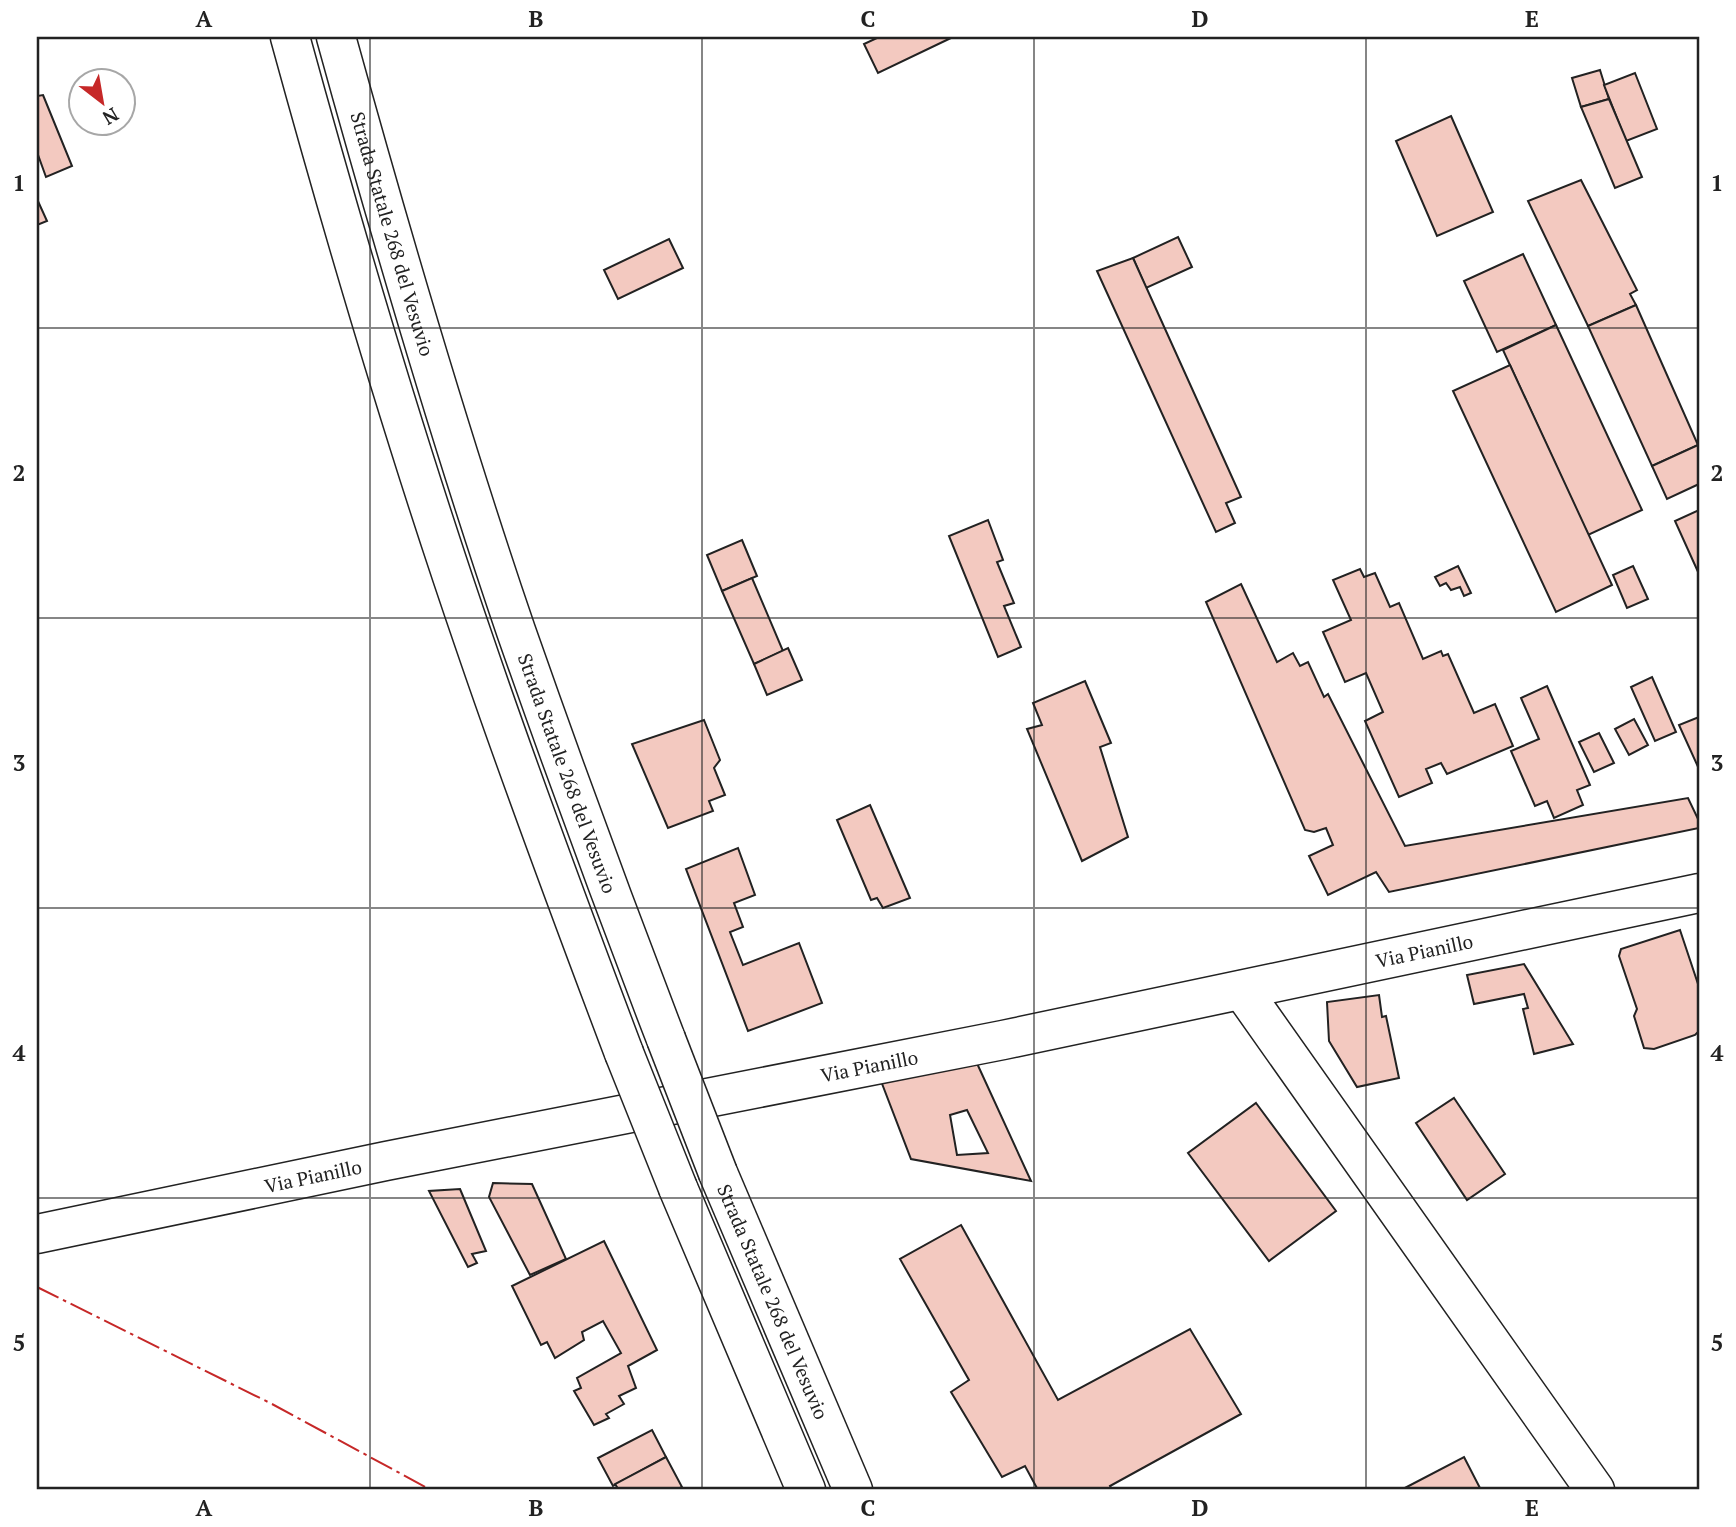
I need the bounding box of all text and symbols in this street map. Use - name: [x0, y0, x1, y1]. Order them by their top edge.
- text: A: [196, 3, 213, 34]
- text: B: [529, 3, 544, 34]
- text: C: [861, 3, 876, 34]
- text: D: [1192, 3, 1209, 34]
- text: E: [1525, 3, 1539, 34]
- north arrow: [66, 66, 136, 136]
- text: N: [98, 103, 124, 132]
- street label: Strada Statale 268 del Vesuvio: [345, 109, 440, 359]
- text: 1: [13, 167, 26, 198]
- text: 1: [1711, 167, 1724, 198]
- text: 2: [13, 457, 26, 488]
- text: 2: [1711, 457, 1724, 488]
- street label: Strada Statale 268 del Vesuvio: [513, 650, 623, 897]
- text: 3: [13, 747, 26, 778]
- text: 3: [1711, 747, 1724, 778]
- street label: Via Pianillo: [1373, 928, 1475, 973]
- text: 4: [13, 1037, 26, 1068]
- text: 4: [1711, 1037, 1724, 1068]
- street label: Via Pianillo: [818, 1044, 920, 1087]
- street label: Via Pianillo: [262, 1153, 364, 1198]
- street label: Strada Statale 268 del Vesuvio: [712, 1180, 834, 1423]
- text: 5: [13, 1327, 26, 1358]
- text: 5: [1711, 1327, 1724, 1358]
- text: A: [196, 1492, 213, 1523]
- text: B: [529, 1492, 544, 1523]
- text: C: [861, 1492, 876, 1523]
- text: D: [1192, 1492, 1209, 1523]
- text: E: [1525, 1492, 1539, 1523]

